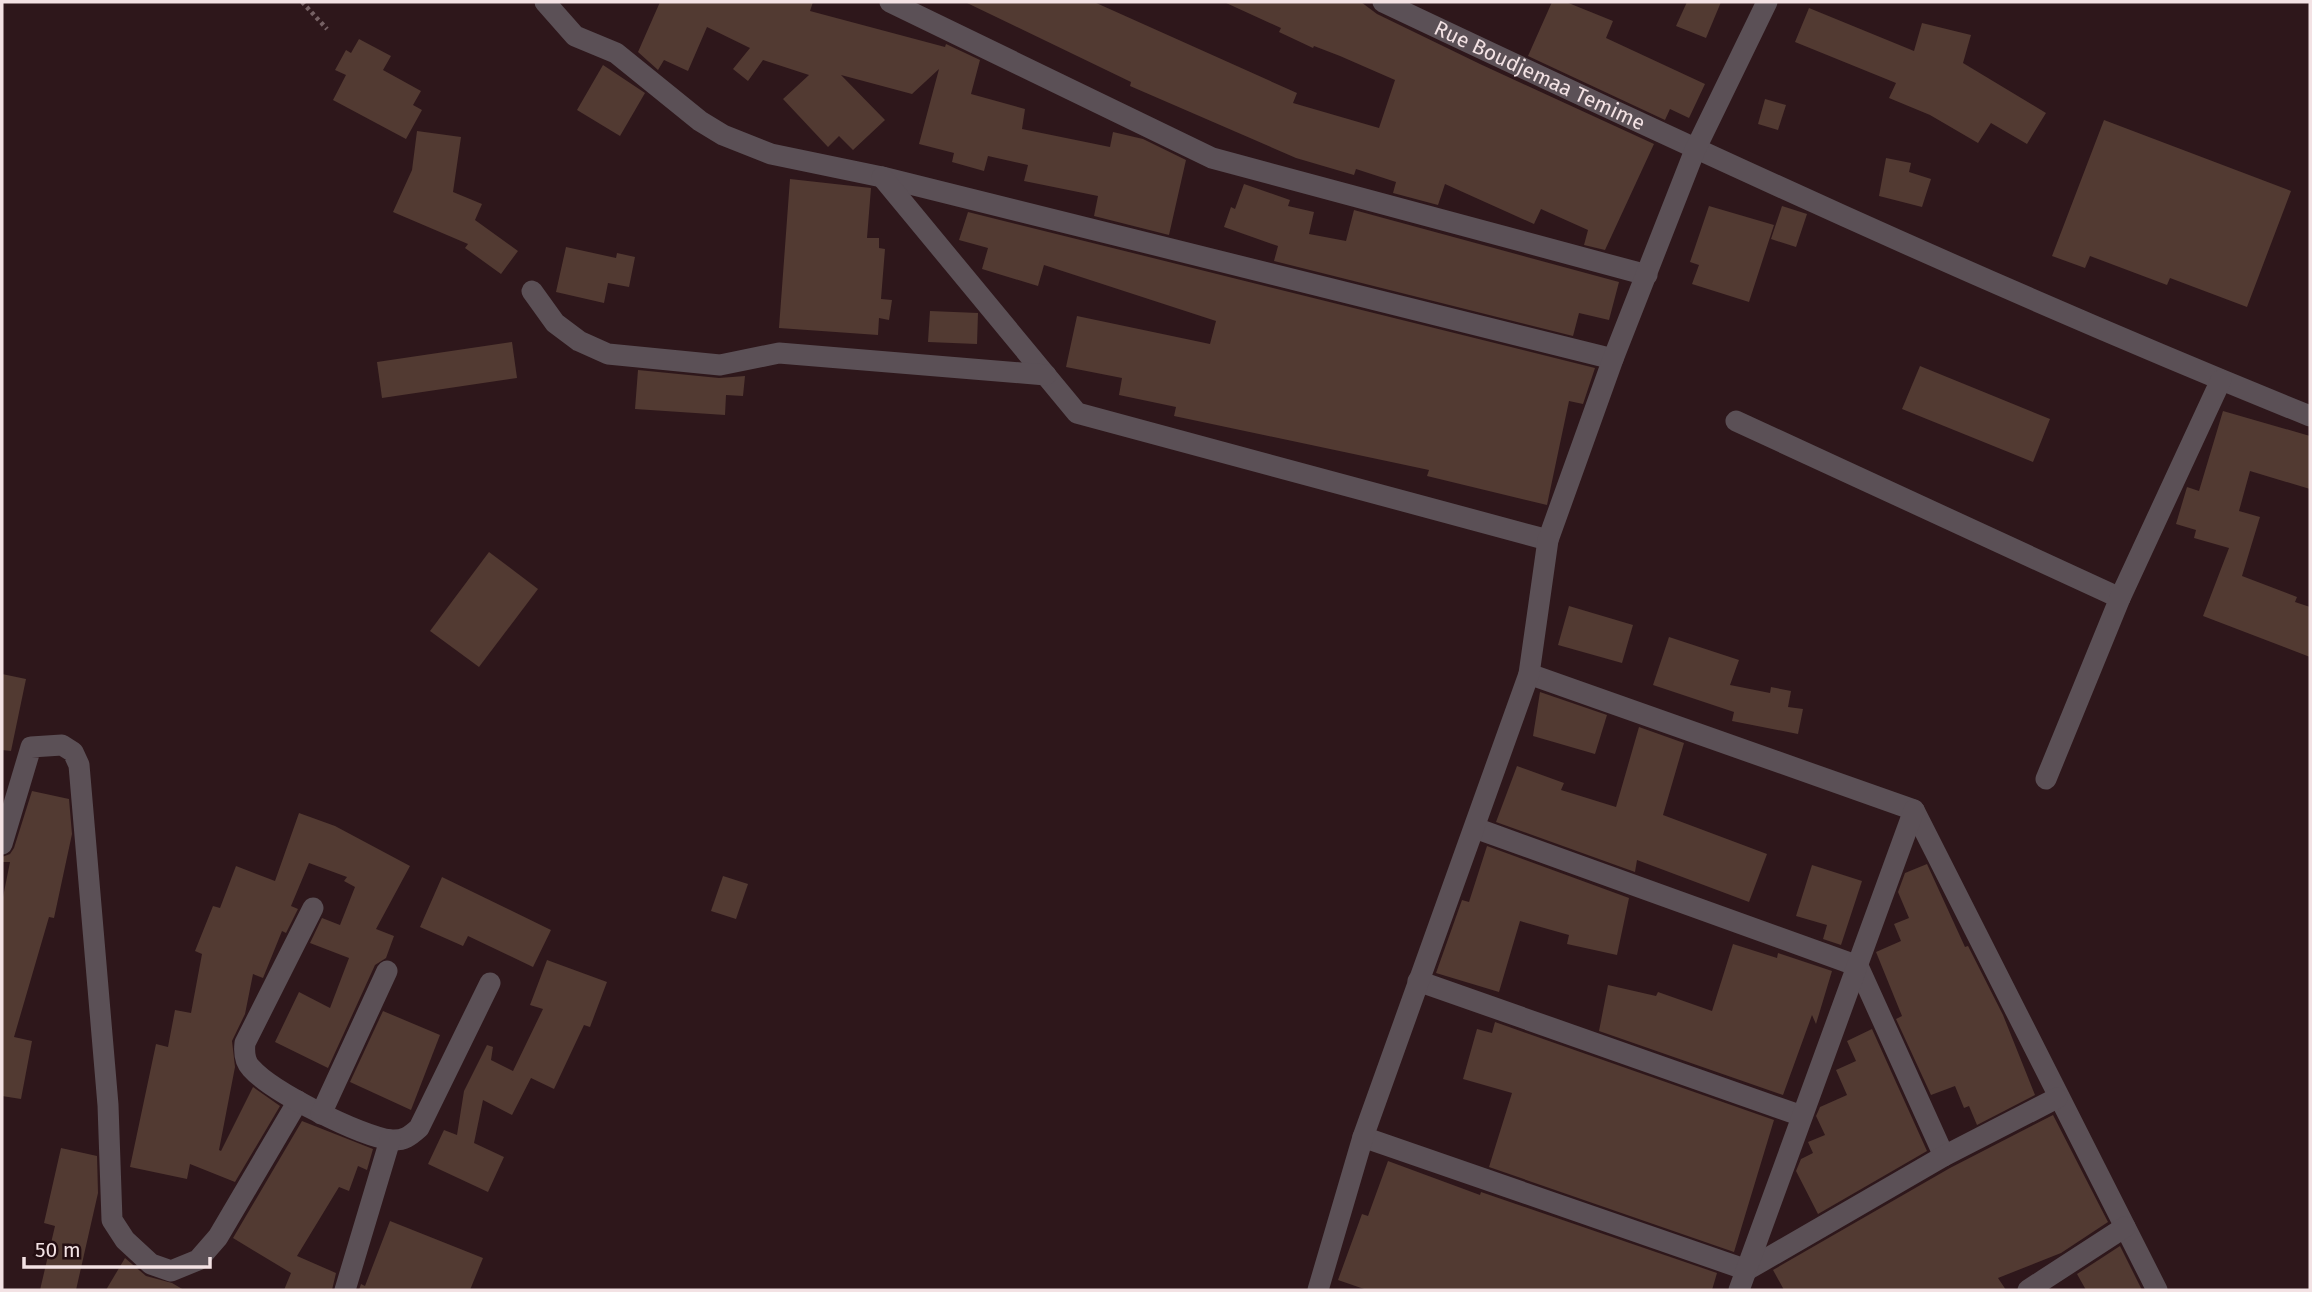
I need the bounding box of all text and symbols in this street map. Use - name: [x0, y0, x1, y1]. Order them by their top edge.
- street label: Rue Boudjemaa Temime: [1430, 15, 1649, 136]
- scale bar: [24, 1226, 210, 1270]
- text: 50 m: [35, 1237, 81, 1263]

